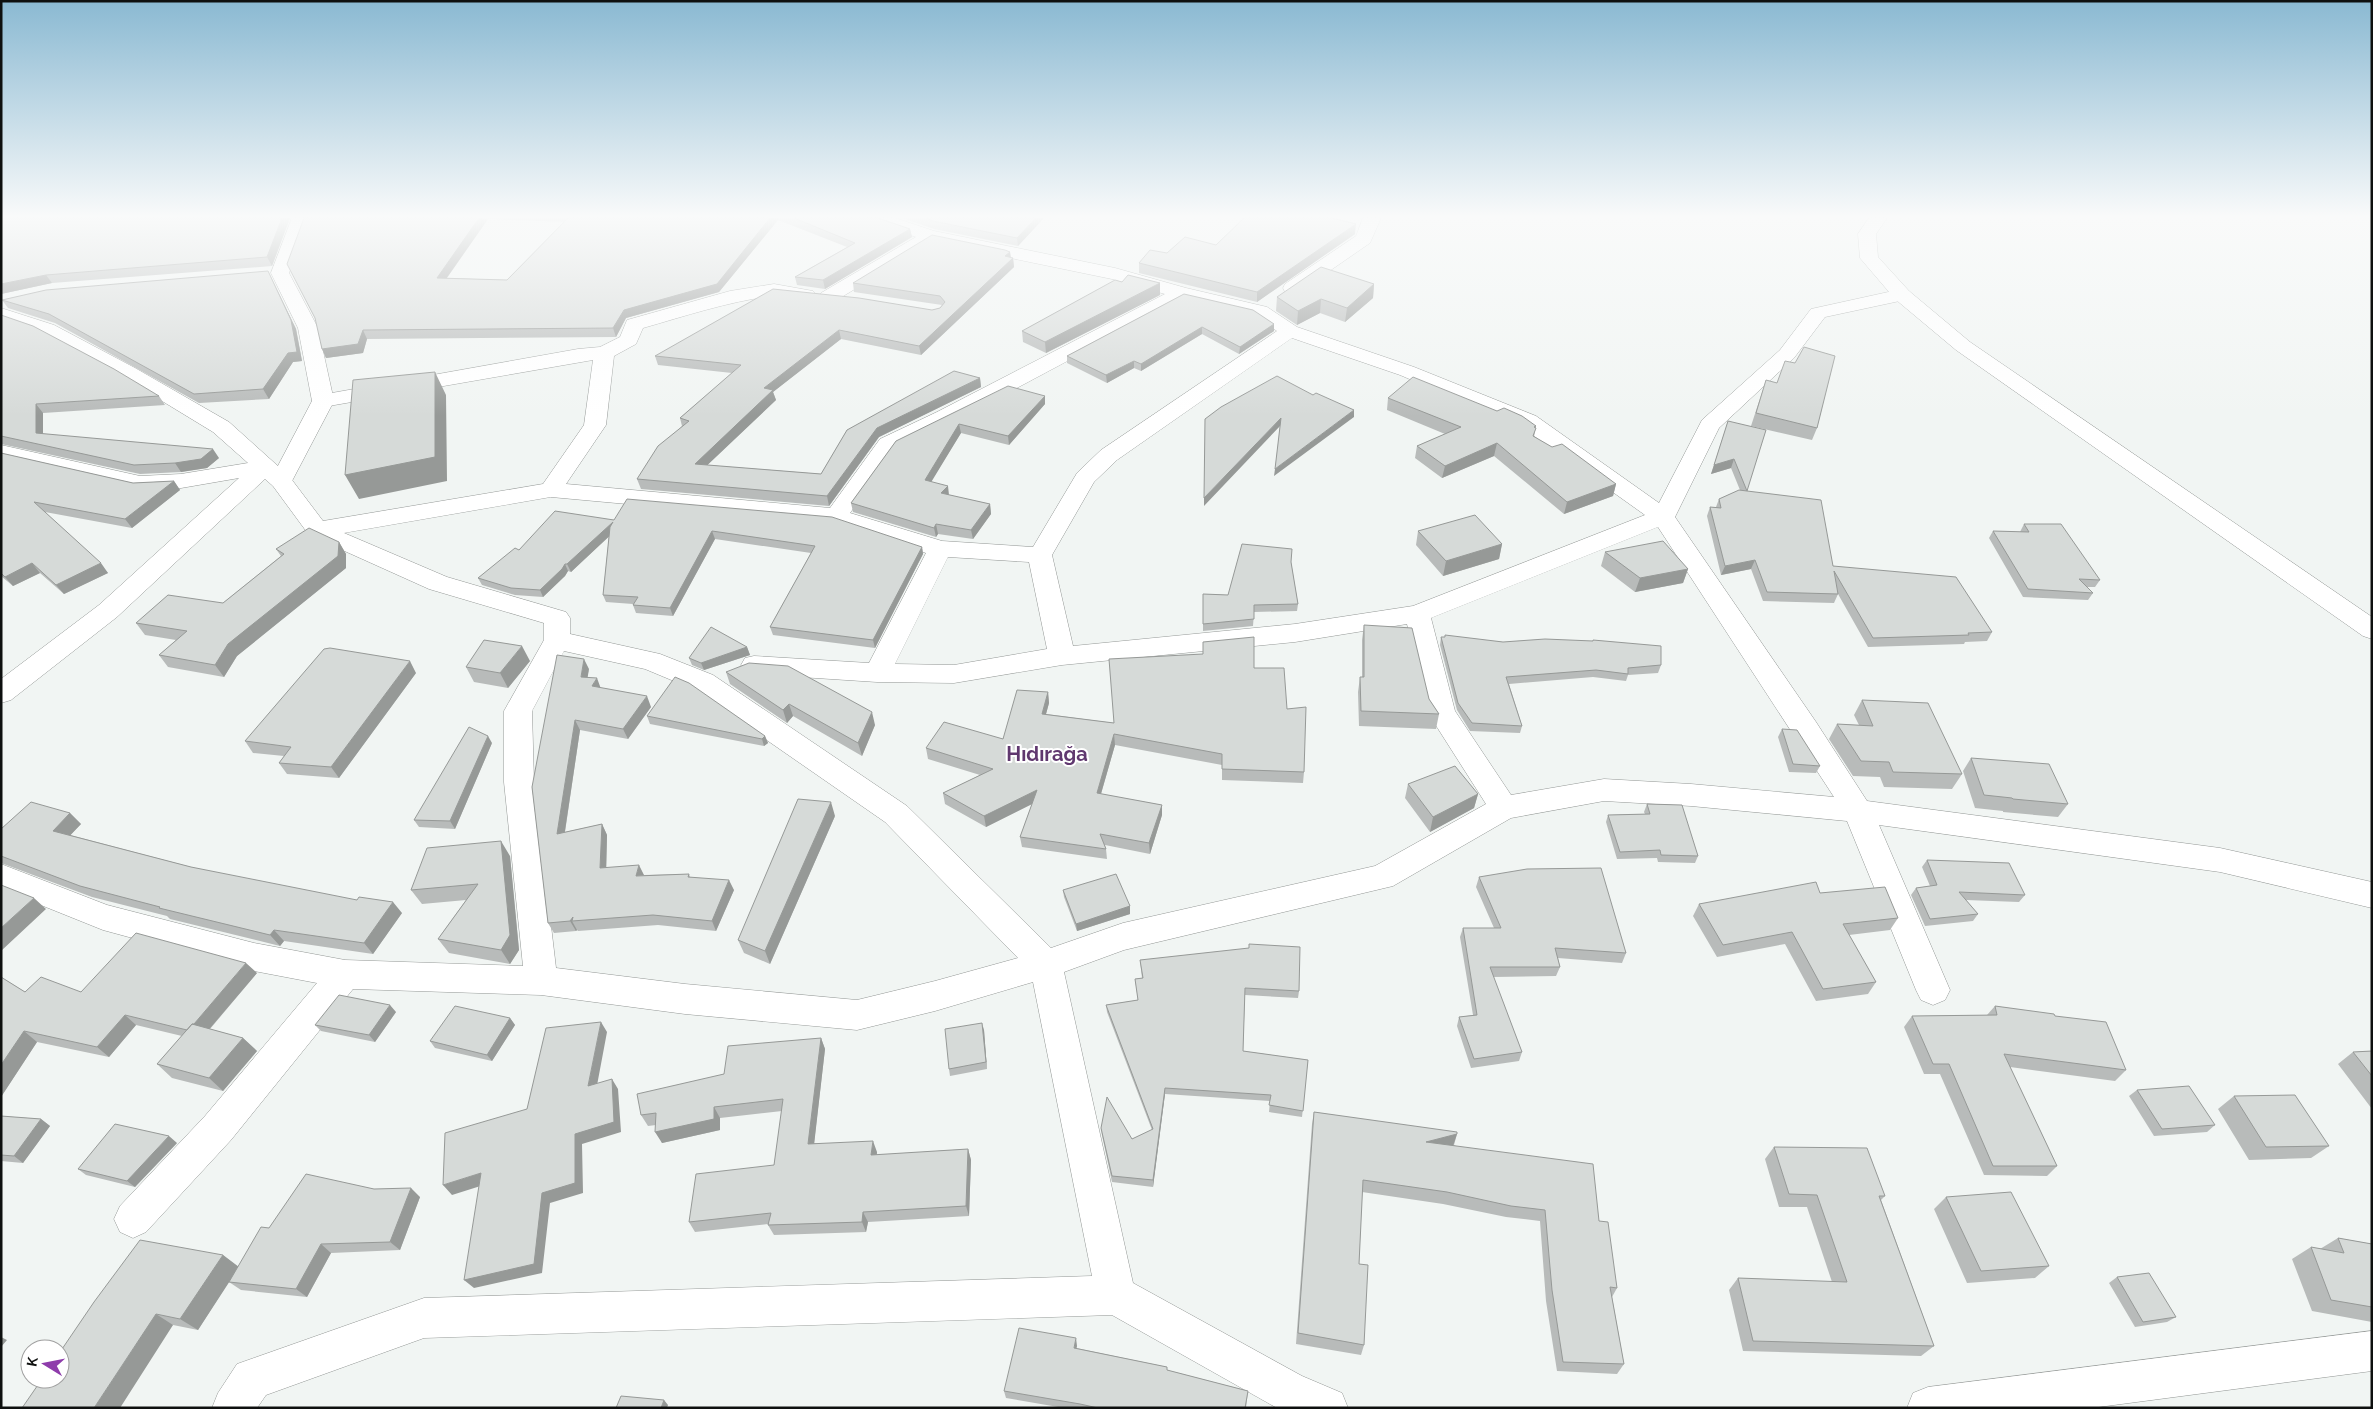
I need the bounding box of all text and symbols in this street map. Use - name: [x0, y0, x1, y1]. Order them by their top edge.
- district label: Hıdırağa: [1006, 742, 1088, 766]
- north arrow: [20, 1339, 70, 1389]
- text: K: [24, 1355, 41, 1368]

